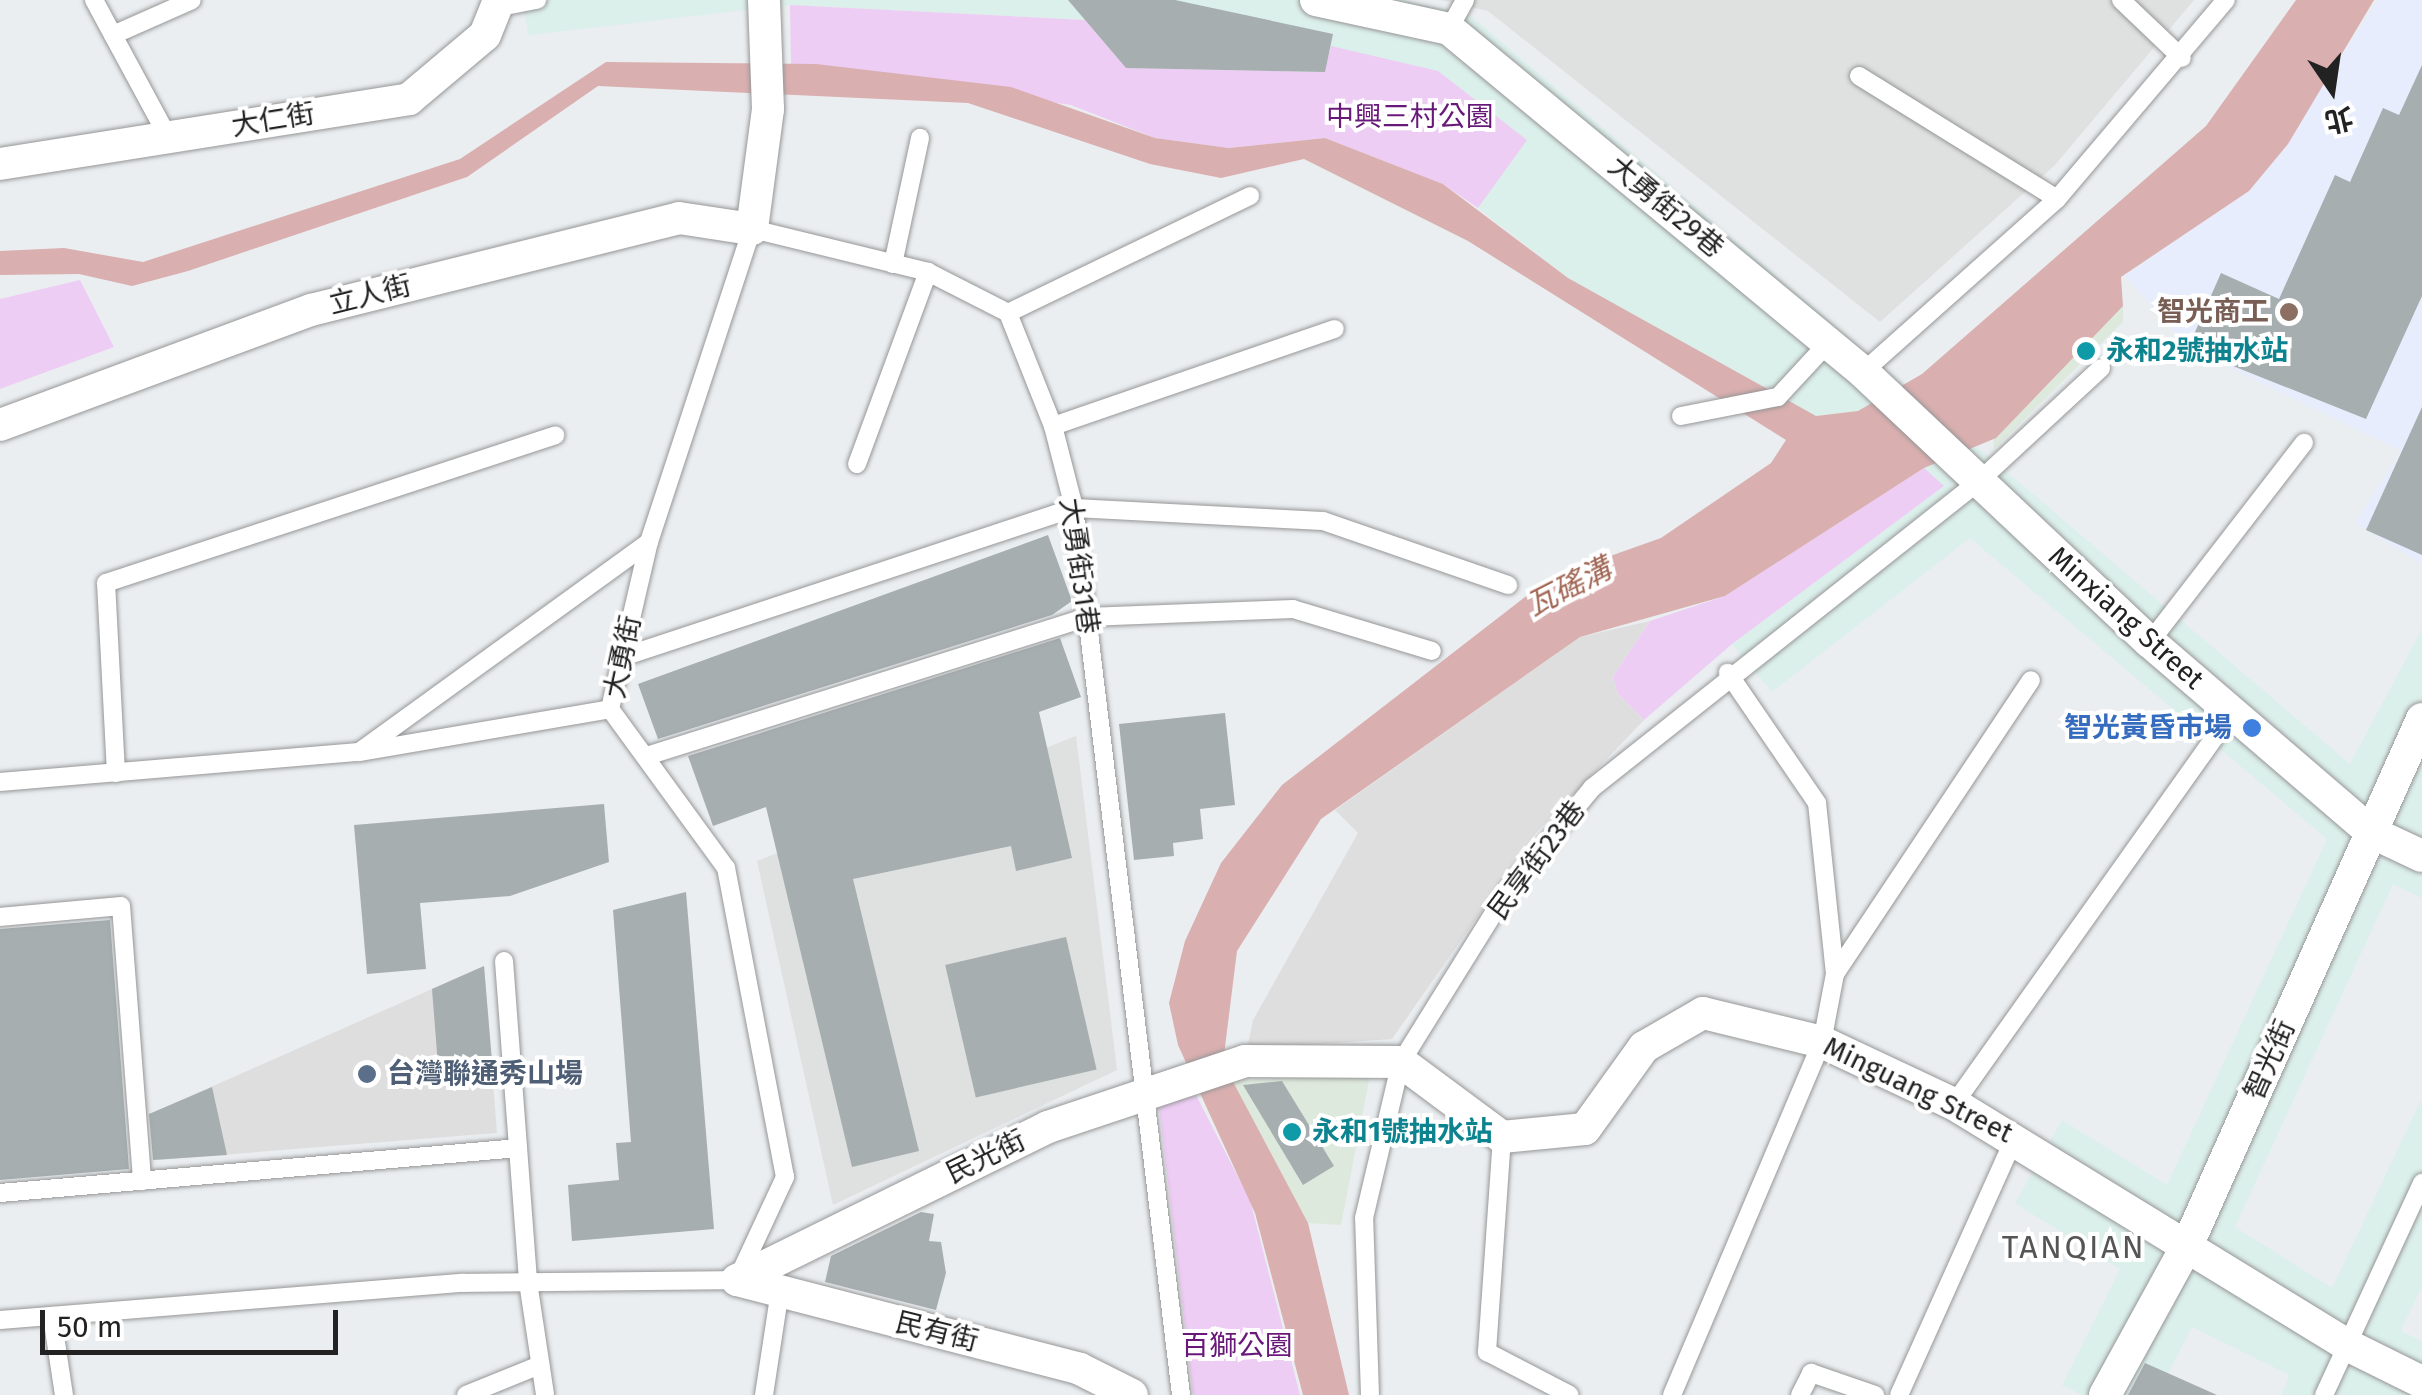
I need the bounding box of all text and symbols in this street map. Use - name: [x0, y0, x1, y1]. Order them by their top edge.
- north arrow: [2282, 40, 2382, 140]
- street label: 大仁街: [229, 97, 317, 143]
- park label: 中興三村公園: [1326, 100, 1494, 134]
- text: 北: [2322, 100, 2356, 139]
- street label: 大勇街29巷: [1601, 149, 1731, 265]
- street label: 立人街: [325, 269, 415, 321]
- place label: 智光商工: [2157, 295, 2269, 329]
- marker: 智光商工: [2278, 301, 2300, 323]
- place label: 永和2號抽水站: [2106, 334, 2288, 368]
- marker: 永和2號抽水站: [2075, 340, 2097, 362]
- street label: 大勇街31巷: [1053, 496, 1105, 636]
- street label: Minxiang Street: [2042, 540, 2210, 696]
- water label: 瓦磘溝: [1521, 551, 1617, 623]
- street label: 大勇街: [598, 612, 648, 702]
- place label: 智光黃昏市場: [2064, 711, 2232, 745]
- marker: 智光黃昏市場: [2241, 717, 2263, 739]
- street label: 民享街23巷: [1482, 794, 1592, 926]
- street label: 智光街: [2238, 1015, 2302, 1105]
- street label: Minguang Street: [1818, 1030, 2018, 1150]
- place label: 台灣聯通秀山場: [387, 1057, 583, 1091]
- marker: 台灣聯通秀山場: [356, 1063, 378, 1085]
- place label: 永和1號抽水站: [1312, 1115, 1493, 1149]
- marker: 永和1號抽水站: [1281, 1121, 1303, 1143]
- street label: 民光街: [941, 1123, 1031, 1191]
- district label: TANQIAN: [2002, 1228, 2146, 1266]
- scale bar: [45, 1290, 342, 1352]
- street label: 民有街: [892, 1306, 982, 1358]
- text: 50 m: [57, 1309, 122, 1345]
- park label: 百獅公園: [1181, 1329, 1293, 1363]

